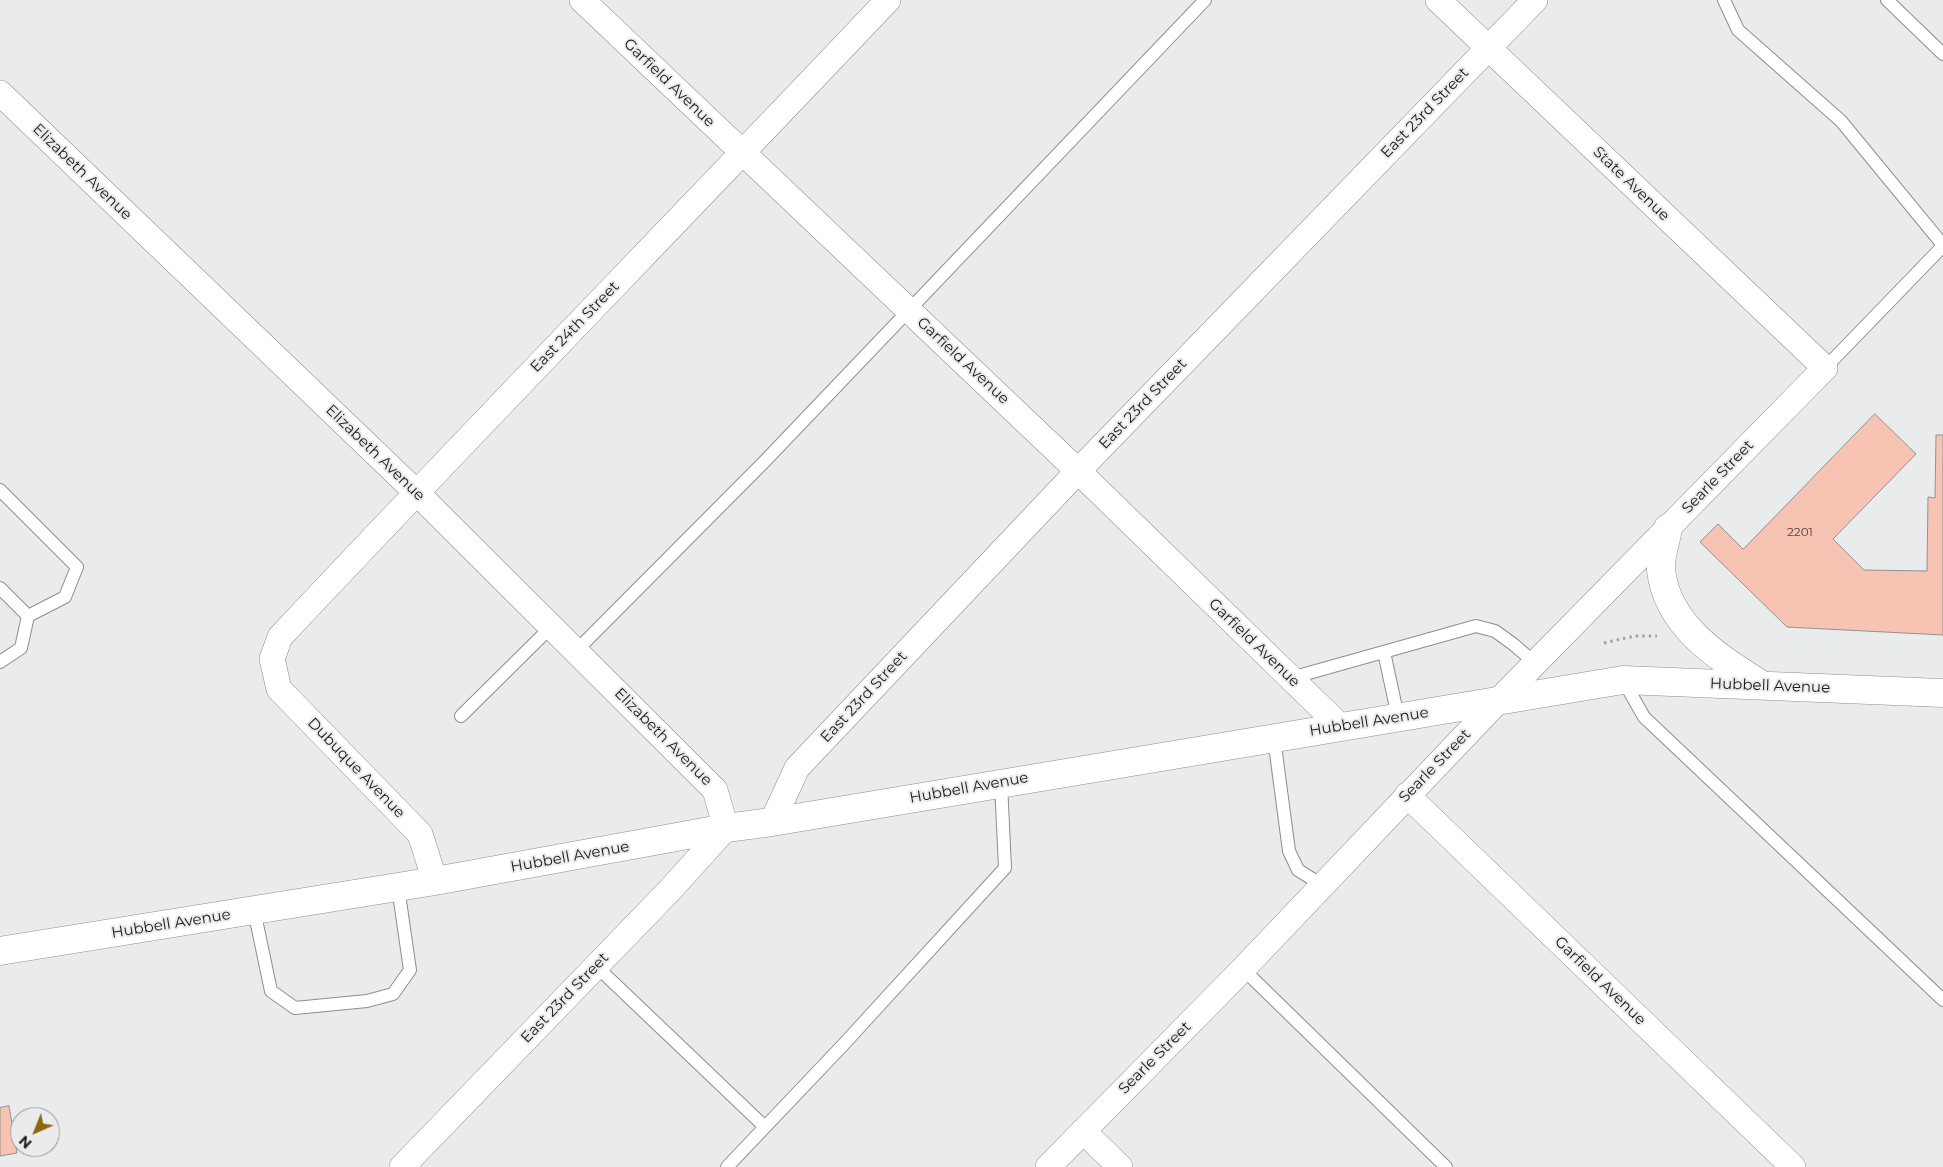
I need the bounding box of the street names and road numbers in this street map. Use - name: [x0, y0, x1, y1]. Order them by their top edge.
- street label: Garfield Avenue: [620, 35, 718, 131]
- street label: East 23rd Street: [1377, 64, 1473, 162]
- street label: Elizabeth Avenue: [29, 120, 135, 224]
- street label: State Avenue: [1589, 143, 1673, 225]
- street label: East 24th Street: [527, 278, 623, 376]
- street label: Garfield Avenue: [913, 314, 1013, 408]
- street label: East 23rd Street: [1095, 355, 1191, 453]
- street label: Elizabeth Avenue: [322, 401, 428, 505]
- street label: Searle Street: [1678, 437, 1758, 517]
- street label: Garfield Avenue: [1205, 595, 1303, 691]
- street label: East 23rd Street: [817, 648, 911, 746]
- street label: Hubbell Avenue: [1710, 675, 1830, 697]
- street label: Elizabeth Avenue: [610, 684, 716, 790]
- street label: Hubbell Avenue: [1308, 704, 1430, 740]
- street label: Dubuque Avenue: [303, 714, 409, 822]
- street label: Searle Street: [1395, 726, 1475, 806]
- street label: Hubbell Avenue: [908, 769, 1030, 807]
- street label: Hubbell Avenue: [509, 838, 631, 876]
- street label: Hubbell Avenue: [110, 906, 232, 942]
- street label: Garfield Avenue: [1551, 933, 1649, 1029]
- street label: East 23rd Street: [517, 949, 613, 1047]
- street label: Searle Street: [1115, 1018, 1195, 1098]

